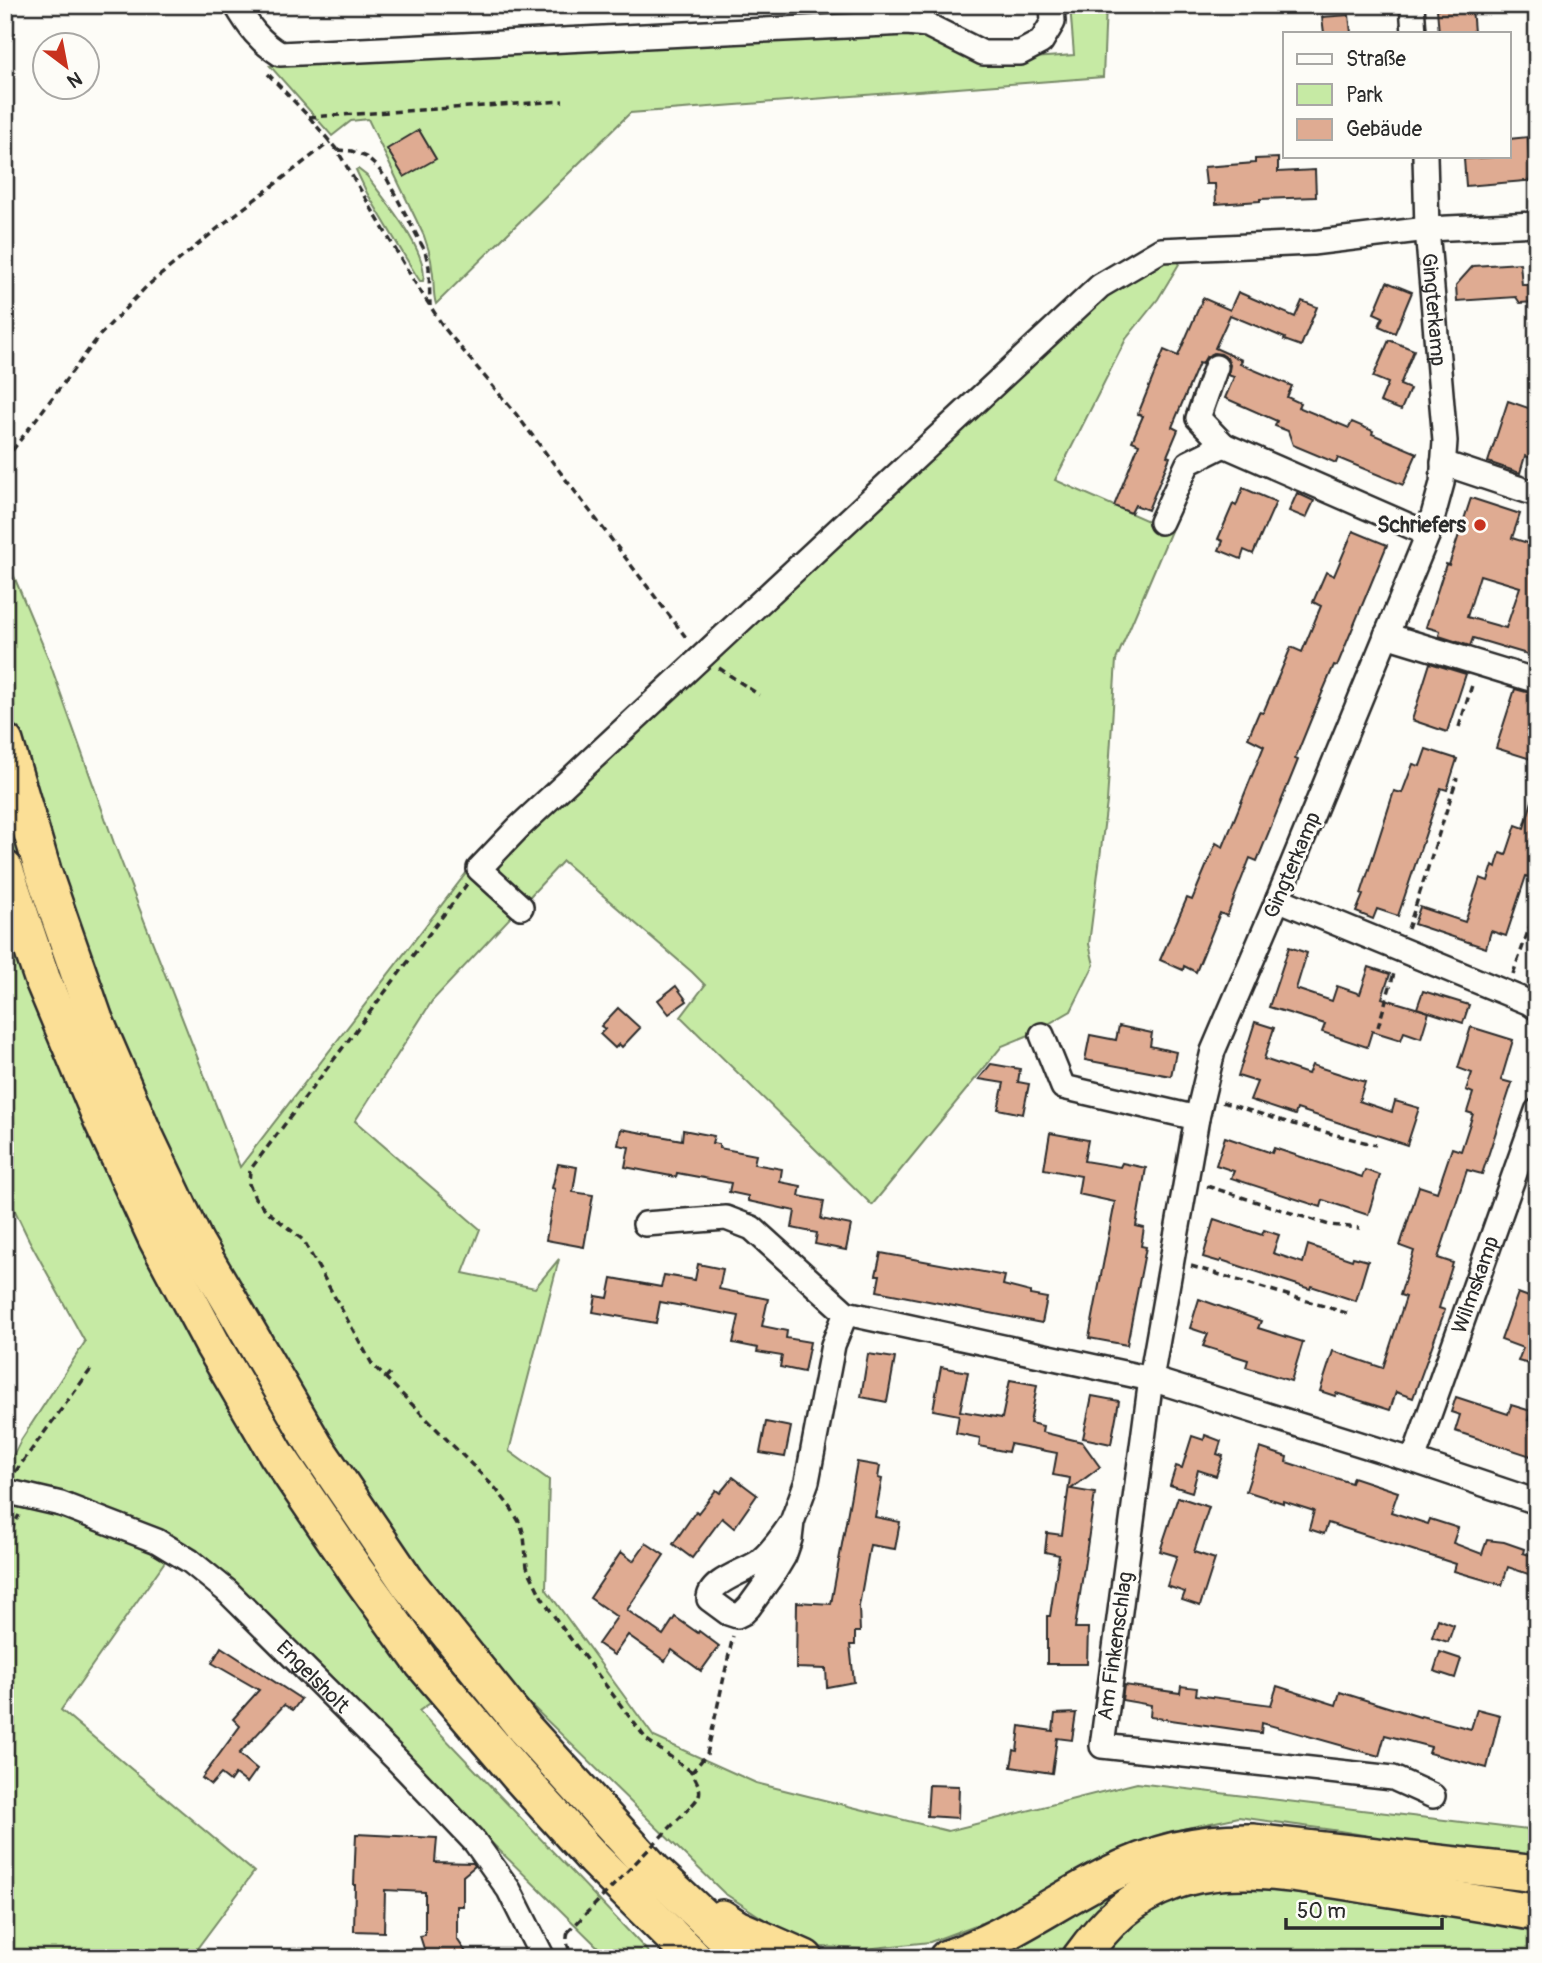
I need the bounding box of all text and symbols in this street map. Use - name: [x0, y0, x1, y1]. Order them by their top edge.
- north arrow: [32, 32, 102, 102]
- legend: [1283, 32, 1510, 158]
- text: Straße: [1346, 46, 1406, 73]
- text: N: [63, 66, 86, 93]
- text: Park: [1346, 82, 1383, 109]
- text: Gebäude: [1346, 116, 1423, 143]
- street label: Gingterkamp: [1415, 252, 1452, 367]
- place label: Schriefers: [1377, 512, 1467, 539]
- marker: Schriefers: [1472, 517, 1488, 533]
- street label: Gingterkamp: [1258, 808, 1327, 923]
- street label: Wilmskamp: [1446, 1232, 1505, 1337]
- street label: Am Finkenschlag: [1092, 1570, 1139, 1722]
- street label: Engelsholt: [270, 1635, 356, 1720]
- scale bar: [1286, 1886, 1442, 1930]
- text: 50 m: [1297, 1898, 1346, 1925]

